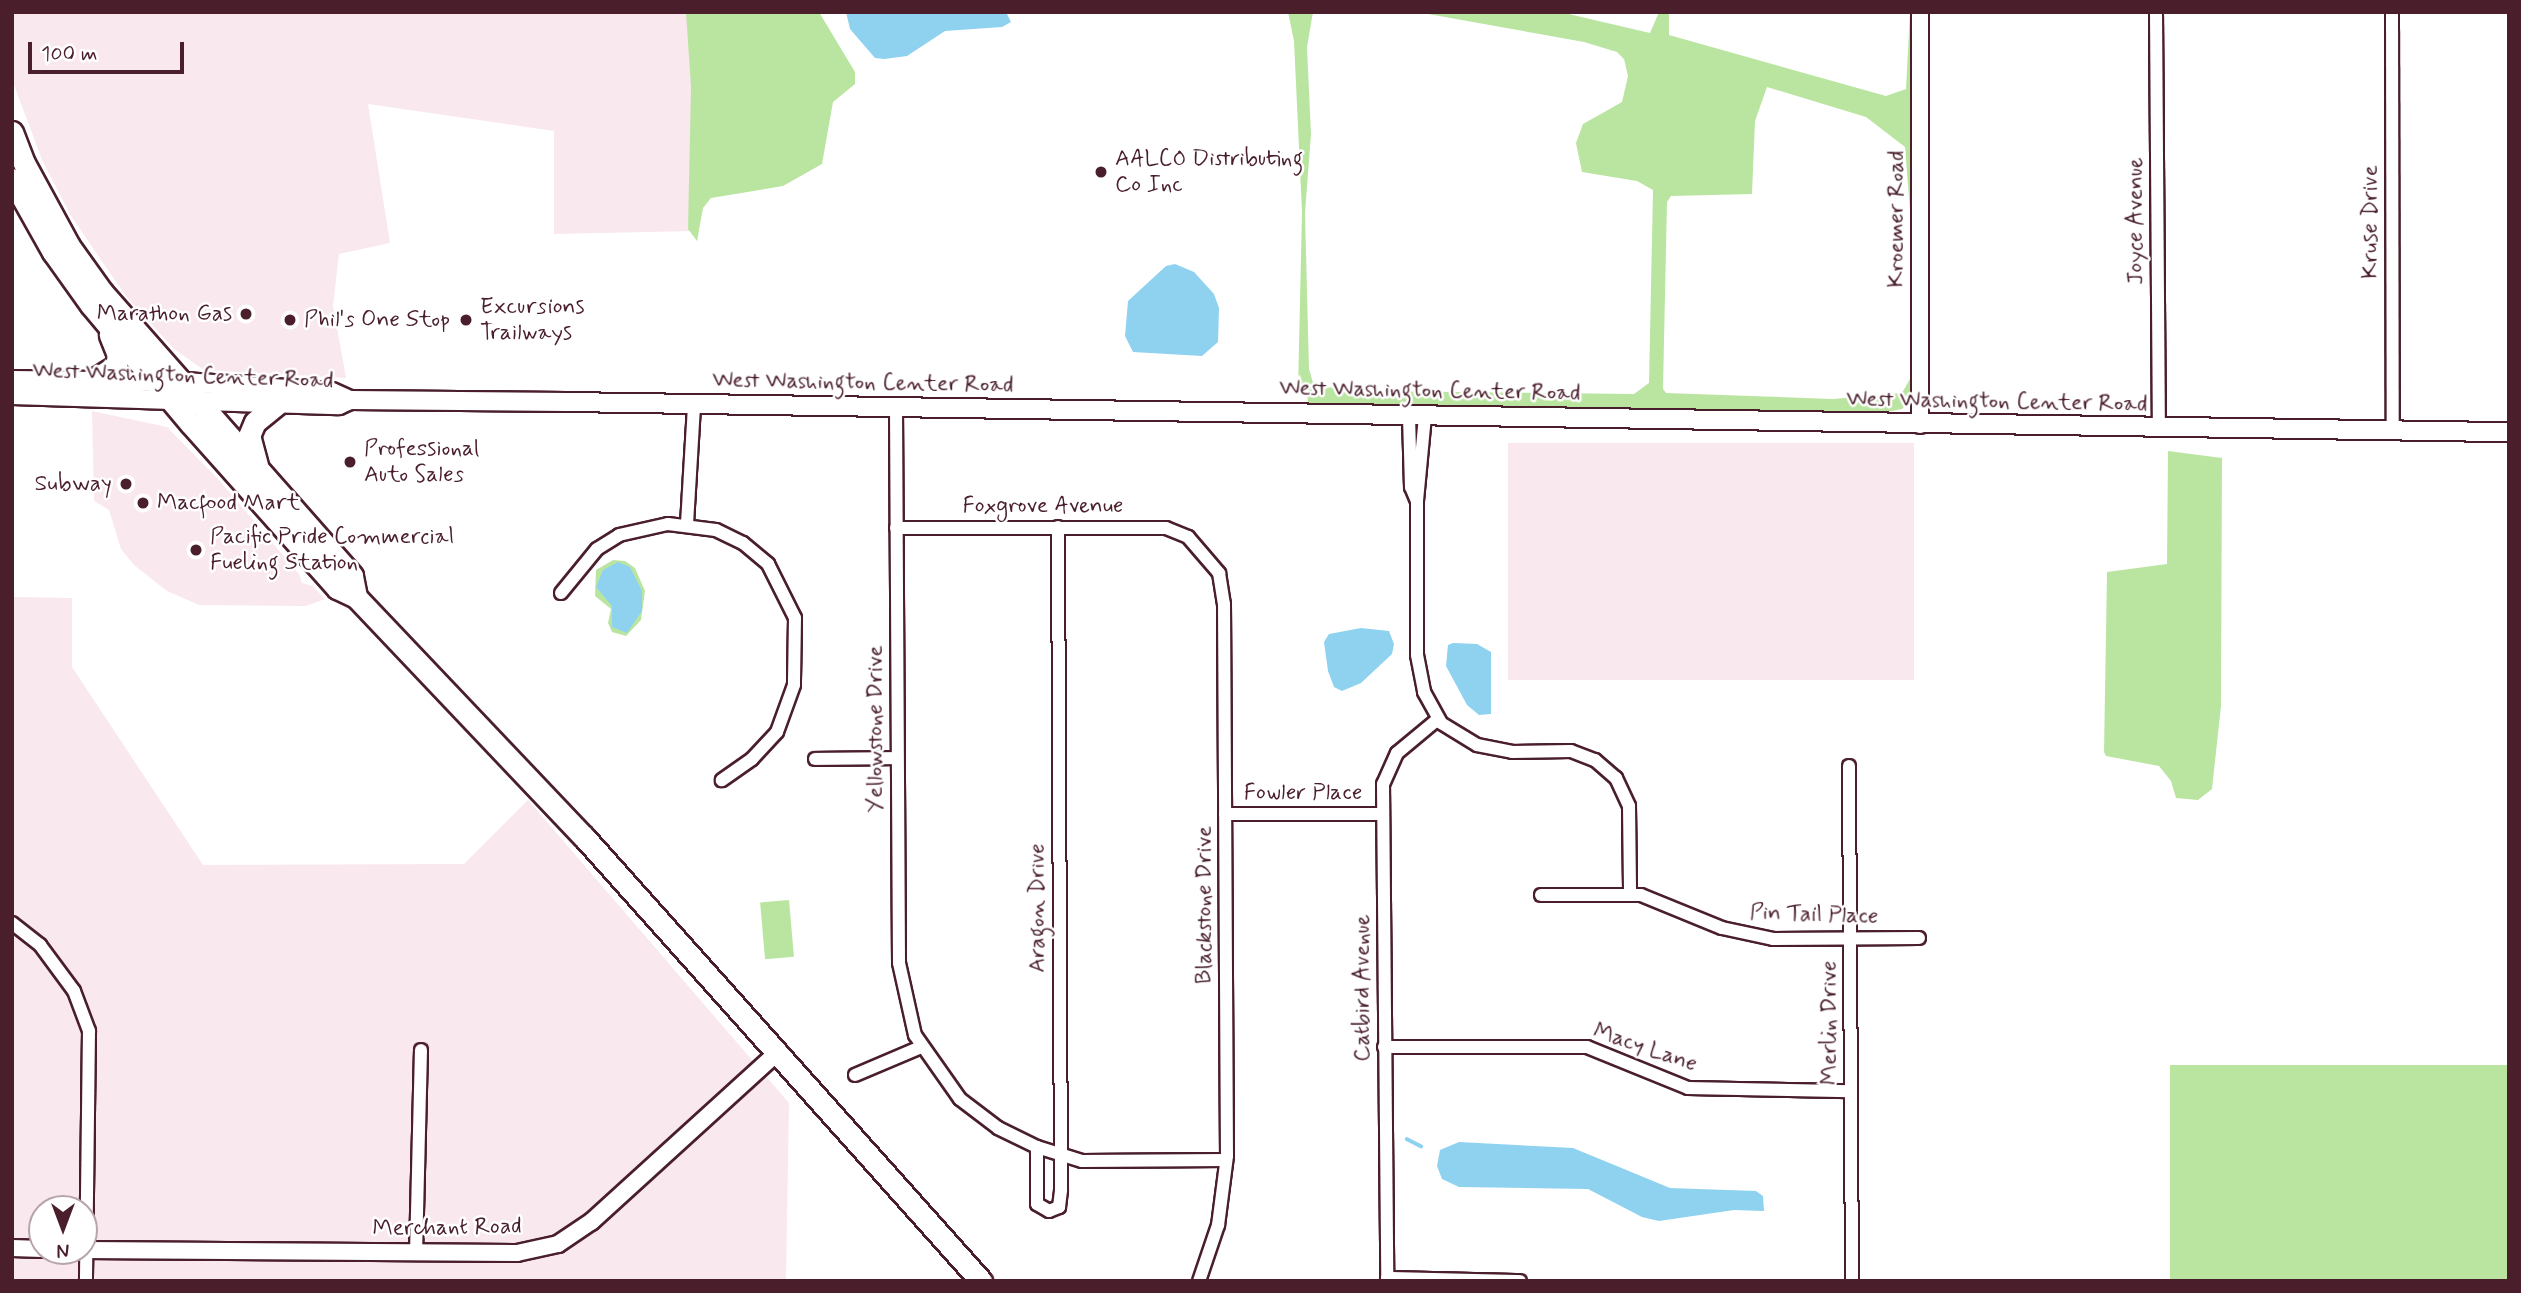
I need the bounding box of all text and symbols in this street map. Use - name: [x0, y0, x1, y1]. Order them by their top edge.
- scale bar: [32, 28, 187, 72]
- text: 100 m: [41, 40, 97, 68]
- place label: AALCO Distributing Co Inc: [1115, 145, 1302, 199]
- street label: Kroemer Road: [1883, 151, 1911, 287]
- street label: Joyce Avenue: [2122, 155, 2150, 287]
- marker: AALCO Distributing Co Inc: [1093, 164, 1109, 180]
- street label: Kruse Drive: [2357, 166, 2385, 278]
- place label: Excursions Trailways: [480, 293, 585, 347]
- place label: Marathon Gas: [97, 300, 232, 328]
- marker: Marathon Gas: [238, 306, 254, 322]
- place label: Phil's One Stop: [304, 306, 444, 334]
- marker: Phil's One Stop: [282, 312, 298, 328]
- marker: Excursions Trailways: [458, 312, 474, 328]
- street label: West Washington Center Road: [36, 357, 330, 395]
- street label: West Washington Center Road: [716, 367, 1010, 399]
- street label: West Washington Center Road: [1283, 375, 1577, 407]
- street label: West Washington Center Road: [1850, 386, 2144, 418]
- place label: Professional Auto Sales: [364, 435, 479, 489]
- marker: Professional Auto Sales: [342, 454, 358, 470]
- place label: Subway: [35, 470, 112, 498]
- marker: Subway: [118, 476, 134, 492]
- place label: Macfood Mart: [157, 489, 296, 517]
- street label: Foxgrove Avenue: [961, 492, 1125, 520]
- marker: Macfood Mart: [135, 495, 151, 511]
- place label: Pacific Pride Commercial Fueling Station: [210, 523, 461, 577]
- marker: Pacific Pride Commercial Fueling Station: [188, 542, 204, 558]
- street label: Yellowstone Drive: [862, 646, 890, 812]
- street label: Fowler Place: [1243, 779, 1363, 807]
- street label: Blackstone Drive: [1191, 827, 1219, 983]
- street label: Aragon Drive: [1024, 843, 1052, 973]
- street label: Pin Tail Place: [1750, 899, 1878, 931]
- street label: Catbird Avenue: [1349, 911, 1377, 1065]
- street label: Merlin Drive: [1816, 962, 1844, 1084]
- street label: Macy Lane: [1589, 1017, 1701, 1079]
- north arrow: [28, 1195, 98, 1265]
- street label: Merchant Road: [373, 1213, 521, 1243]
- text: N: [57, 1237, 69, 1262]

